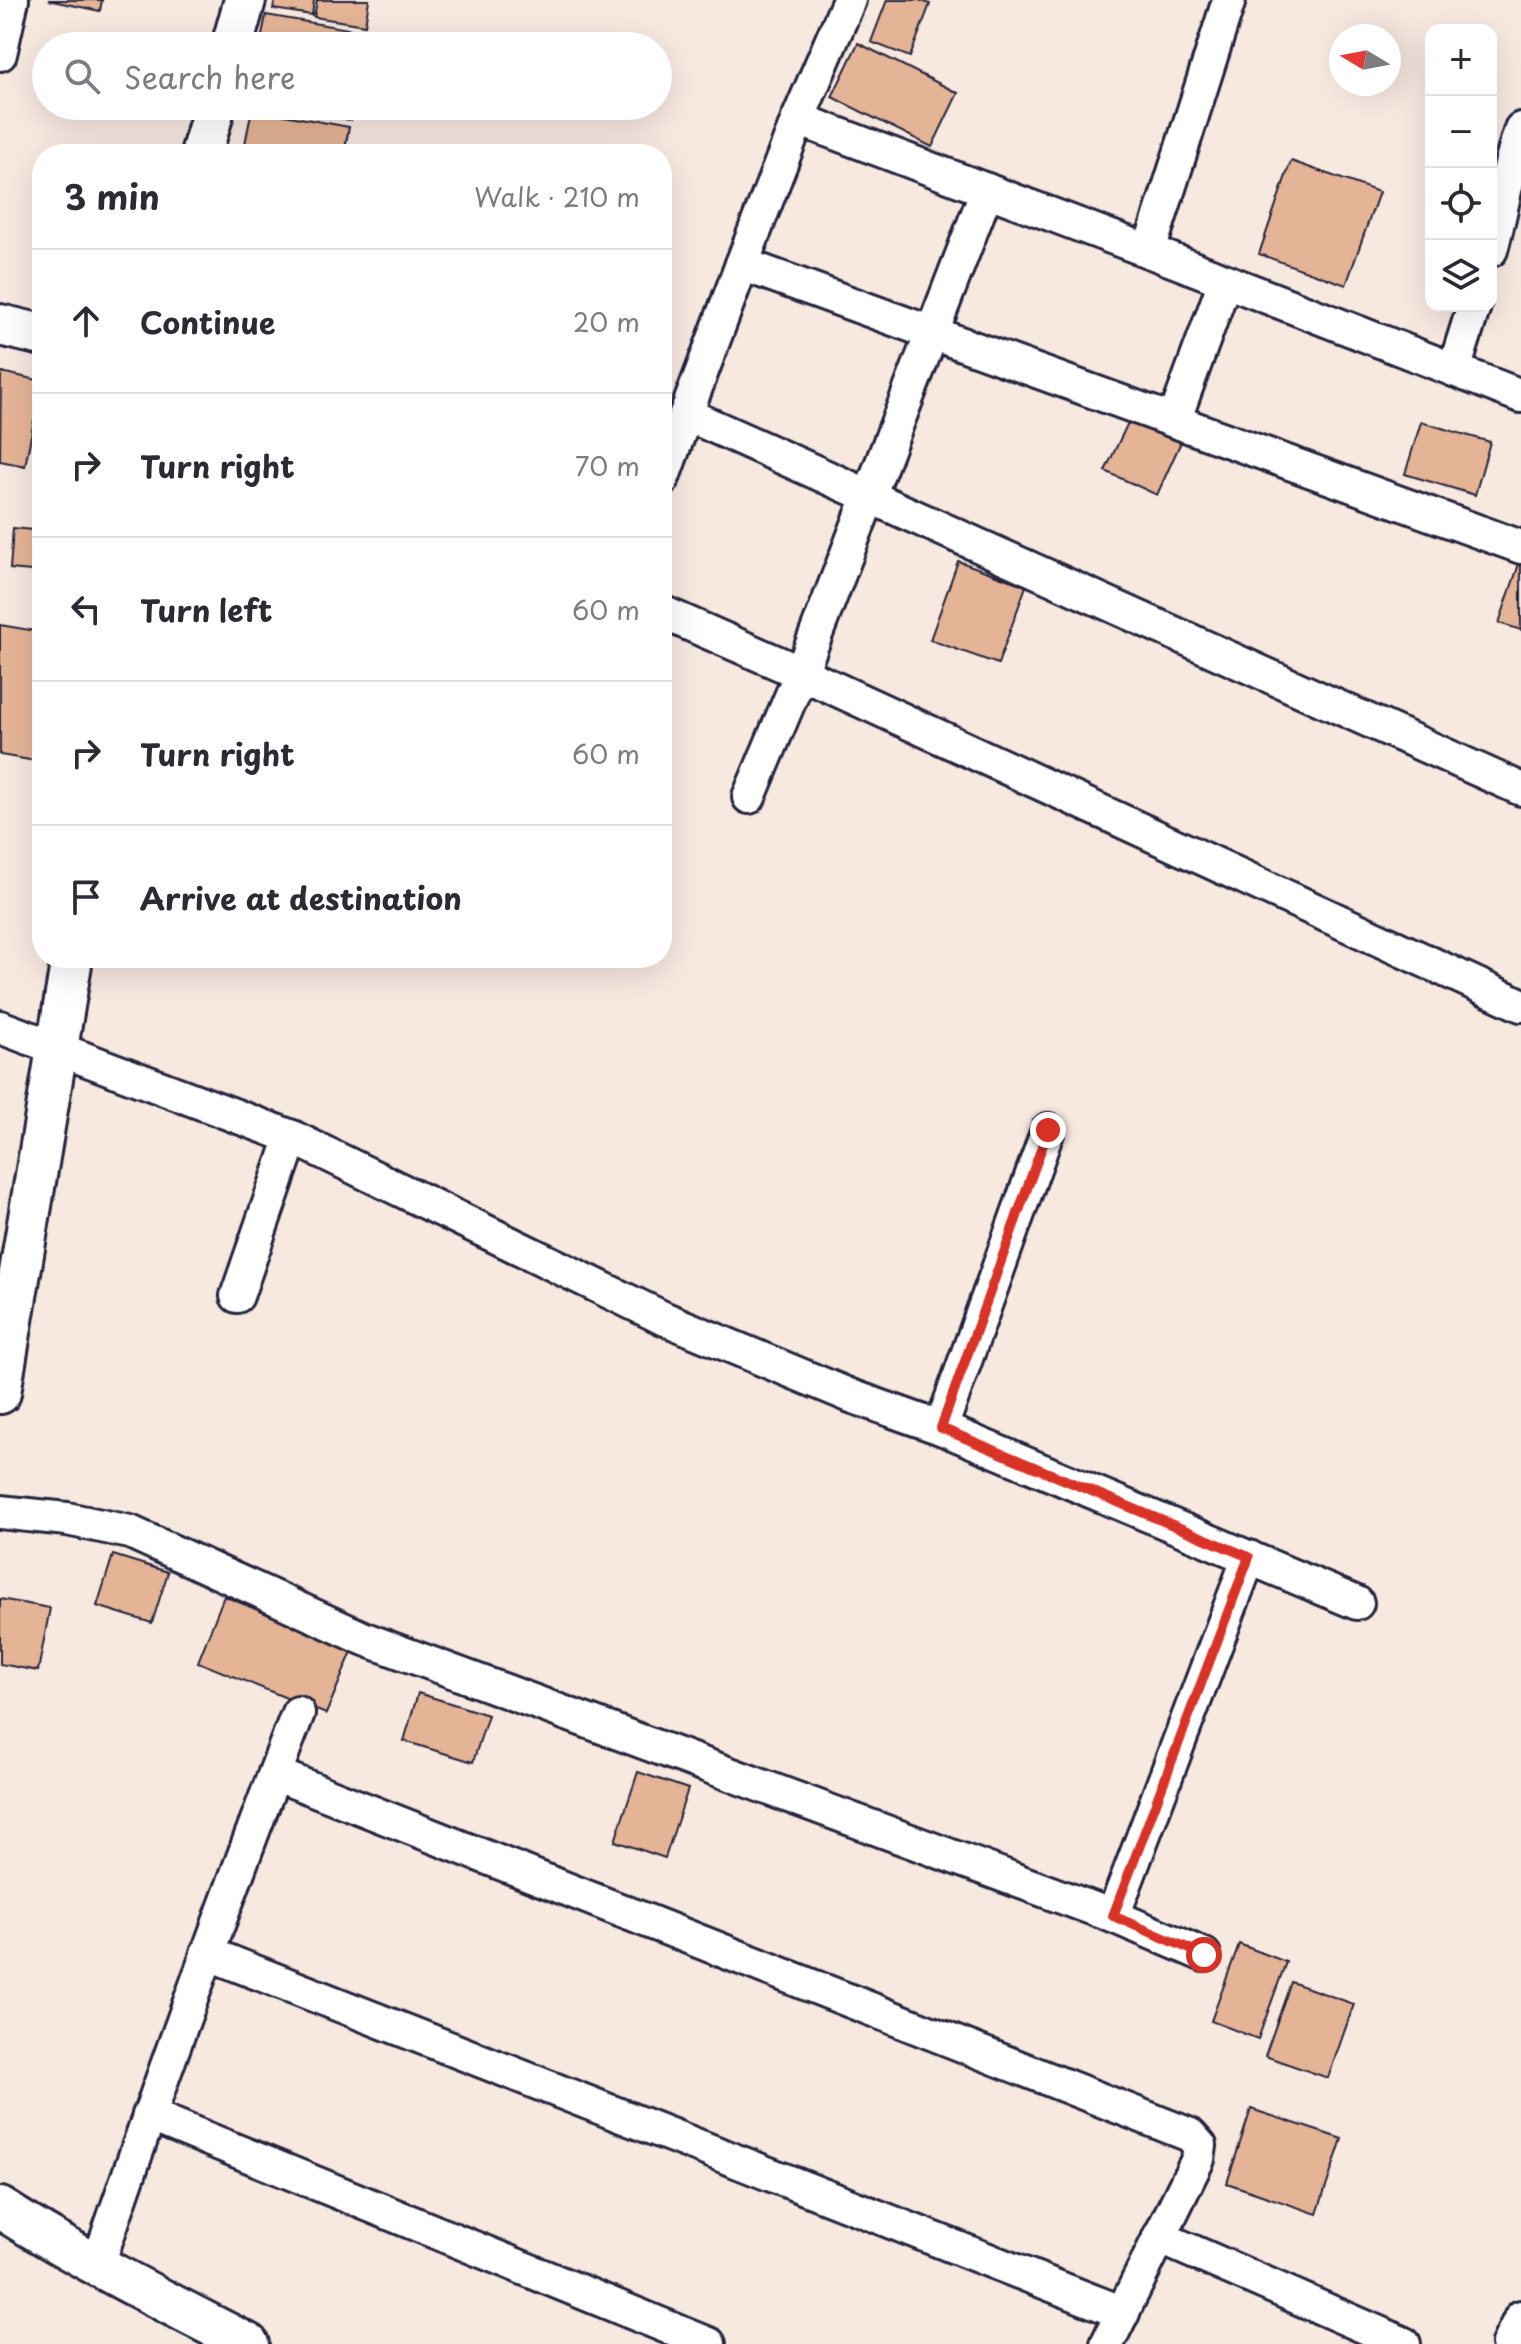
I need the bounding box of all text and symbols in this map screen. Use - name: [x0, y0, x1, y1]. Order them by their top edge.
- north arrow: [1329, 24, 1401, 96]
- map controls: [1425, 24, 1497, 312]
- button: +: [1425, 24, 1497, 96]
- search box: [32, 32, 672, 120]
- icon: search: [60, 54, 104, 98]
- text: Search here: [124, 54, 296, 99]
- button: −: [1425, 96, 1497, 168]
- button: locate: [1425, 168, 1497, 240]
- text: 3 min: [64, 170, 160, 222]
- text: Walk · 210 m: [474, 177, 640, 216]
- button: layers: [1425, 240, 1497, 312]
- icon: ahead: [64, 299, 108, 343]
- text: Continue: [140, 299, 275, 344]
- text: 20 m: [573, 302, 640, 341]
- icon: right: [64, 443, 108, 487]
- text: Turn right: [140, 443, 295, 488]
- text: 70 m: [575, 446, 640, 485]
- icon: left: [64, 587, 108, 631]
- text: Turn left: [140, 587, 272, 632]
- text: 60 m: [572, 590, 640, 629]
- icon: right: [64, 731, 108, 775]
- text: Turn right: [140, 731, 295, 776]
- text: 60 m: [572, 734, 640, 773]
- icon: arrive: [64, 875, 108, 919]
- text: Arrive at destination: [140, 875, 462, 920]
- route end: [1030, 1112, 1066, 1148]
- route start: [1186, 1937, 1222, 1973]

